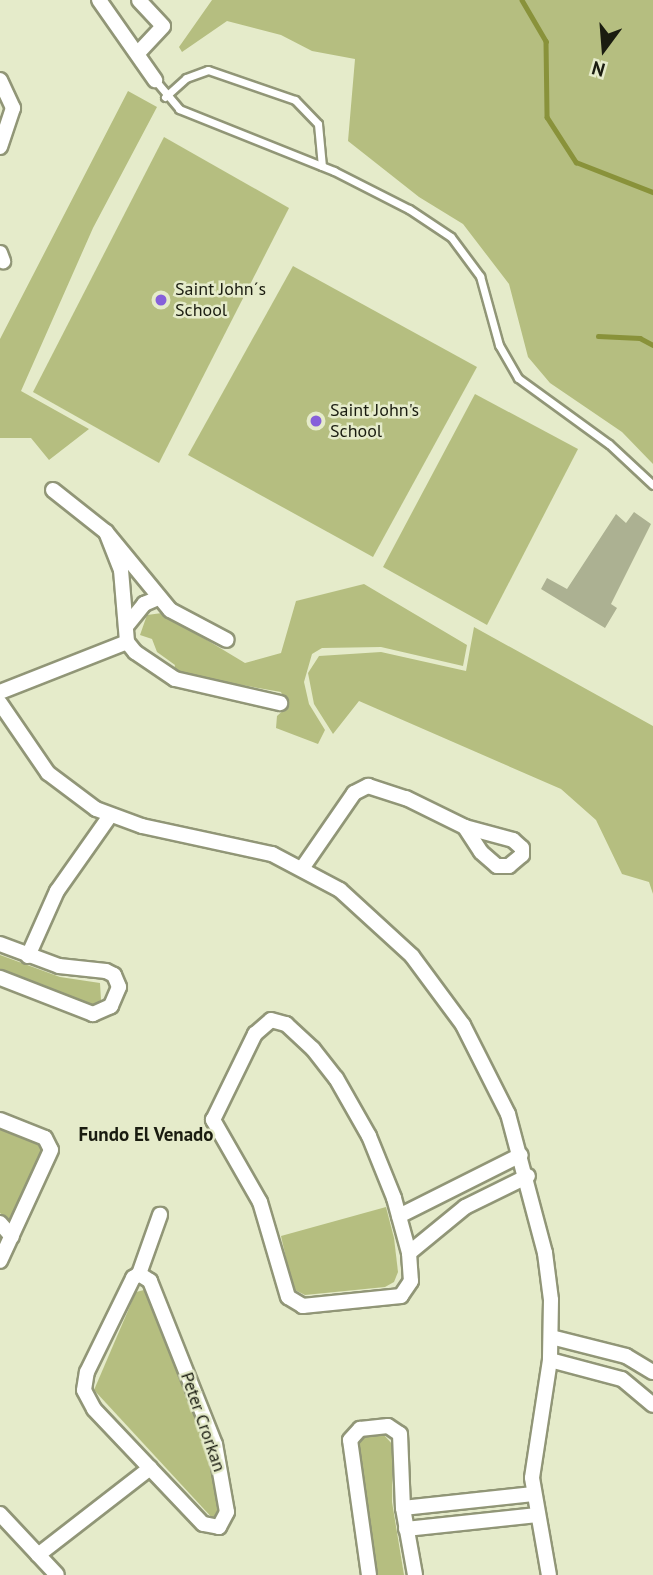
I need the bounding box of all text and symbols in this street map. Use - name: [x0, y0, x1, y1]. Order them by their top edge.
- north arrow: [569, 14, 639, 84]
- text: N: [589, 56, 608, 82]
- place label: Saint John´s School: [175, 279, 266, 322]
- marker: Saint John´s School: [153, 292, 169, 308]
- place label: Saint John's School: [330, 400, 419, 442]
- marker: Saint John's School: [308, 413, 324, 429]
- district label: Fundo El Venado: [78, 1124, 214, 1146]
- street label: Peter Crorkan: [176, 1369, 230, 1475]

